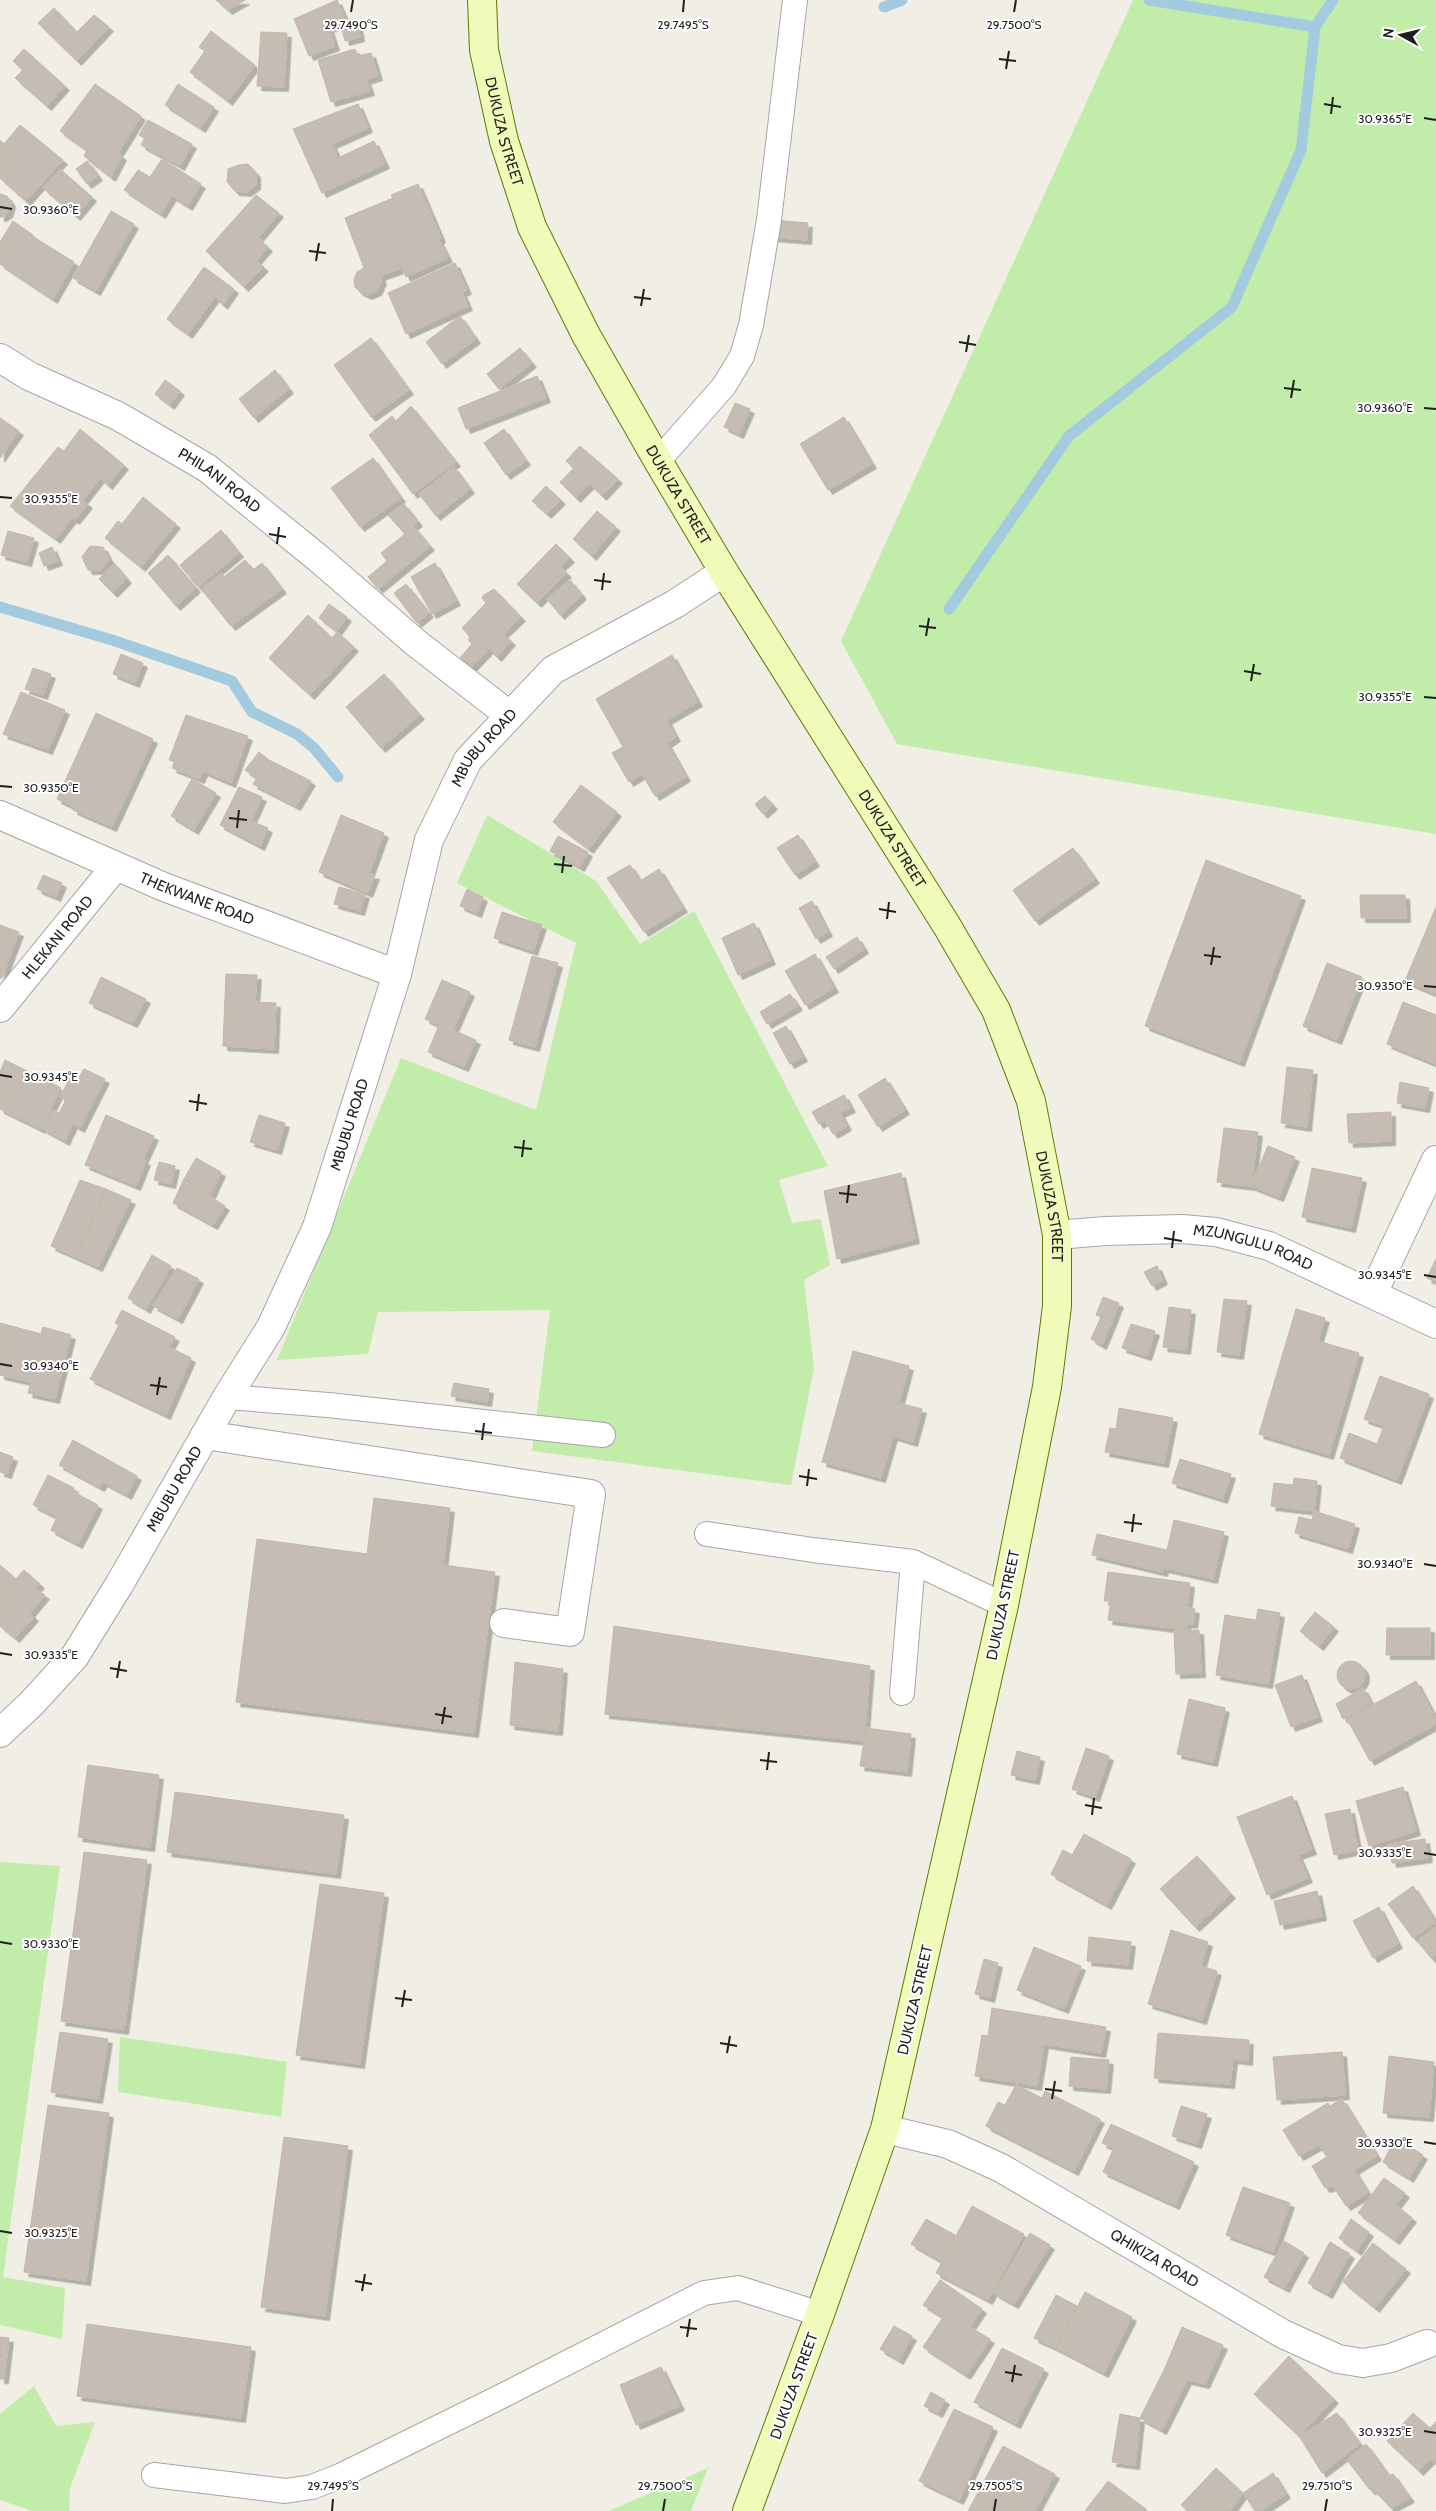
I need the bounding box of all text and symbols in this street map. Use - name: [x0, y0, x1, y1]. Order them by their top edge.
- north arrow: [1376, 10, 1426, 60]
- text: 29.7490°S: [324, 17, 378, 32]
- text: 29.7495°S: [657, 17, 709, 32]
- text: 29.7500°S: [986, 17, 1042, 32]
- text: N: [1379, 27, 1398, 39]
- street label: DUKUZA STREET: [481, 75, 527, 188]
- text: 30.9365°E: [1358, 111, 1412, 126]
- text: 30.9360°E: [23, 202, 79, 217]
- text: 30.9360°E: [1357, 400, 1413, 415]
- street label: DUKUZA STREET: [642, 442, 715, 548]
- street label: PHILANI ROAD: [175, 444, 264, 517]
- text: 30.9355°E: [24, 491, 78, 506]
- text: 30.9355°E: [1358, 689, 1412, 704]
- street label: MBUBU ROAD: [447, 705, 521, 790]
- text: 30.9350°E: [23, 780, 79, 795]
- street label: DUKUZA STREET: [855, 786, 930, 891]
- street label: THEKWANE ROAD: [137, 868, 257, 929]
- street label: HLEKANI ROAD: [18, 892, 97, 983]
- text: 30.9350°E: [1357, 978, 1413, 993]
- text: 30.9345°E: [24, 1069, 78, 1084]
- street label: MBUBU ROAD: [326, 1076, 372, 1173]
- street label: DUKUZA STREET: [1032, 1149, 1066, 1262]
- street label: MZUNGULU ROAD: [1193, 1221, 1316, 1274]
- text: 30.9345°E: [1358, 1267, 1412, 1282]
- text: 30.9340°E: [23, 1358, 79, 1373]
- street label: MBUBU ROAD: [143, 1443, 206, 1535]
- street label: DUKUZA STREET: [983, 1548, 1023, 1662]
- text: 30.9340°E: [1357, 1556, 1413, 1571]
- text: 30.9335°E: [24, 1647, 78, 1662]
- text: 30.9335°E: [1358, 1845, 1412, 1860]
- text: 30.9330°E: [23, 1936, 79, 1951]
- street label: DUKUZA STREET: [894, 1943, 936, 2057]
- text: 30.9330°E: [1357, 2135, 1413, 2150]
- text: 30.9325°E: [24, 2225, 78, 2240]
- street label: QHIKIZA ROAD: [1107, 2225, 1202, 2291]
- street label: DUKUZA STREET: [766, 2330, 822, 2442]
- text: 30.9325°E: [1358, 2424, 1412, 2439]
- text: 29.7495°S: [307, 2478, 359, 2493]
- text: 29.7500°S: [637, 2478, 693, 2493]
- text: 29.7505°S: [969, 2478, 1023, 2493]
- text: 29.7510°S: [1302, 2478, 1352, 2493]

